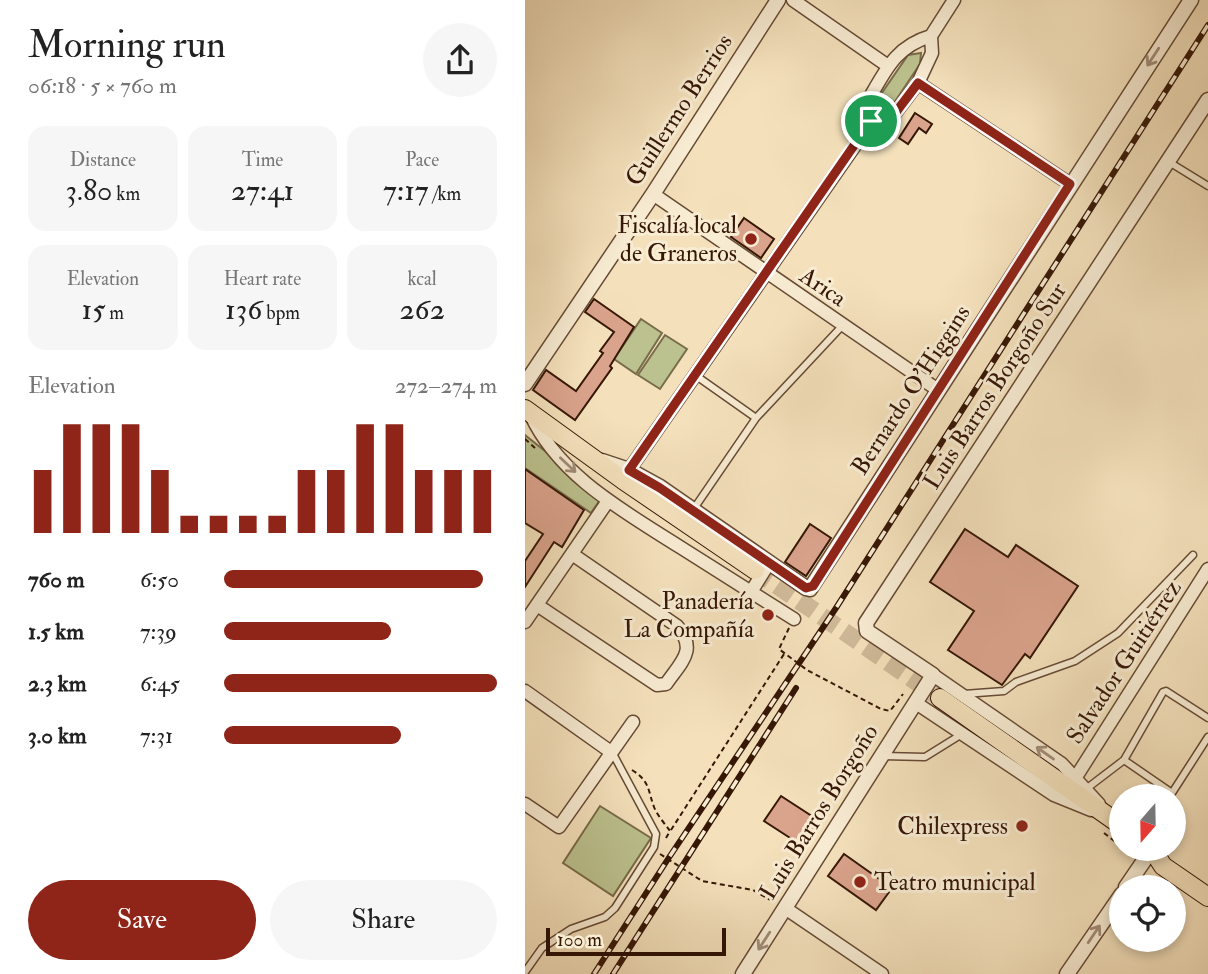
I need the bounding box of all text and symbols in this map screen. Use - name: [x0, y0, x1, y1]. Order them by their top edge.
- text: Morning run: [28, 21, 226, 69]
- button: share: [423, 23, 497, 97]
- street label: Guillermo Berrios: [618, 28, 740, 192]
- one-way arrow: [1146, 47, 1161, 66]
- text: 06:18 · 5 × 760 m: [28, 71, 177, 100]
- pin: [841, 91, 901, 151]
- icon: arrive: [852, 102, 890, 140]
- text: Distance: [70, 148, 136, 172]
- text: Time: [242, 148, 283, 172]
- text: Pace: [405, 148, 439, 172]
- text: 3.80: [66, 172, 112, 209]
- text: 27:41: [231, 172, 294, 209]
- text: 7:17: [383, 172, 429, 209]
- text: km: [112, 182, 140, 206]
- text: /km: [429, 182, 461, 206]
- place label: Fiscalía local de Graneros: [617, 210, 737, 269]
- marker: Fiscalía local de Graneros: [743, 231, 759, 247]
- street label: Arica: [793, 260, 853, 314]
- text: Elevation: [67, 267, 139, 291]
- text: Heart rate: [224, 267, 301, 291]
- text: kcal: [408, 267, 437, 291]
- street label: Luis Barros Borgoño Sur: [916, 277, 1074, 495]
- text: 15: [82, 291, 105, 328]
- text: 136: [225, 291, 262, 328]
- text: 262: [399, 291, 445, 328]
- street label: Bernardo O'Higgins: [845, 299, 977, 481]
- text: m: [105, 301, 124, 325]
- text: bpm: [262, 301, 300, 325]
- text: Elevation: [28, 371, 116, 400]
- text: 272–274 m: [395, 371, 497, 400]
- one-way arrow: [559, 457, 576, 474]
- text: 760 m: [28, 565, 85, 594]
- text: 6:50: [140, 565, 179, 594]
- street label: Salvador Guitiérrez: [1059, 574, 1189, 750]
- place label: Panadería La Compañía: [623, 586, 755, 645]
- marker: Panadería La Compañía: [760, 607, 776, 623]
- text: 1.5 km: [28, 617, 84, 646]
- text: 7:39: [140, 617, 177, 646]
- text: 2.3 km: [28, 669, 87, 698]
- text: 6:45: [140, 669, 180, 698]
- street label: Luis Barros Borgoño: [753, 719, 885, 905]
- text: 3.0 km: [28, 721, 87, 750]
- text: 7:31: [140, 721, 173, 750]
- one-way arrow: [1036, 746, 1055, 760]
- north arrow: [1109, 784, 1187, 861]
- map controls: [1109, 784, 1186, 952]
- place label: Chilexpress: [897, 811, 1008, 842]
- marker: Chilexpress: [1014, 818, 1030, 834]
- place label: Teatro municipal: [874, 867, 1036, 898]
- marker: Teatro municipal: [852, 874, 868, 890]
- button: locate: [1109, 875, 1186, 952]
- button: Save: [28, 880, 256, 960]
- button: Share: [270, 880, 497, 960]
- scale bar: [546, 925, 726, 957]
- one-way arrow: [1087, 925, 1102, 944]
- text: 100 m: [557, 928, 602, 952]
- one-way arrow: [757, 931, 771, 950]

